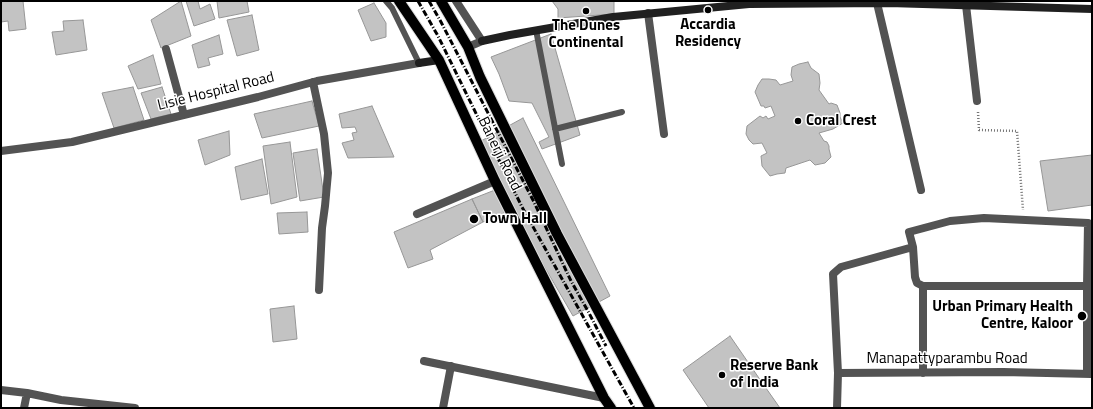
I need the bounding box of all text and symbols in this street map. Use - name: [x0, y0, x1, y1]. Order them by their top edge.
- marker: Accardia Residency: [703, 5, 713, 15]
- marker: The Dunes Continental: [581, 6, 591, 16]
- place label: Accardia Residency: [675, 16, 741, 51]
- place label: The Dunes Continental: [548, 17, 624, 52]
- street label: Lisie Hospital Road: [156, 69, 276, 115]
- place label: Coral Crest: [806, 112, 877, 130]
- street label: Banerji Road: [473, 114, 525, 194]
- marker: Coral Crest: [793, 116, 803, 126]
- place label: Town Hall: [483, 210, 547, 228]
- marker: Town Hall: [468, 213, 480, 225]
- place label: Urban Primary Health Centre, Kaloor: [932, 298, 1073, 333]
- marker: Urban Primary Health Centre, Kaloor: [1076, 310, 1088, 322]
- street label: Manapattyparambu Road: [866, 350, 1028, 368]
- place label: Reserve Bank of India: [730, 357, 818, 392]
- marker: Reserve Bank of India: [717, 370, 727, 380]

